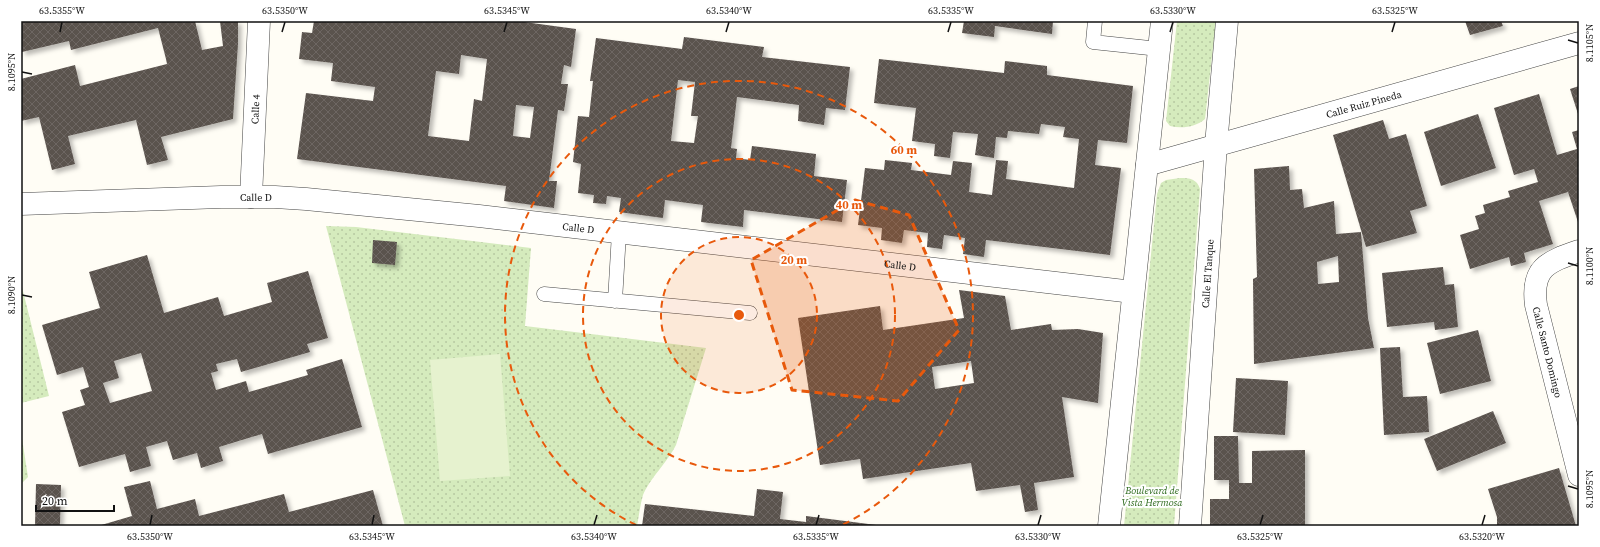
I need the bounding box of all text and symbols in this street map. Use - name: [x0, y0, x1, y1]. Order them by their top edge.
- text: 63.5355°W: [39, 4, 85, 17]
- text: 63.5350°W: [262, 4, 308, 17]
- text: 63.5345°W: [484, 4, 530, 17]
- text: 63.5340°W: [706, 4, 752, 17]
- text: 63.5335°W: [928, 4, 974, 17]
- text: 63.5330°W: [1150, 4, 1196, 17]
- text: 63.5325°W: [1372, 4, 1418, 17]
- text: 8.1105°N: [1583, 24, 1596, 62]
- text: 8.1095°N: [5, 53, 18, 91]
- street label: Calle Ruiz Pineda: [1324, 87, 1404, 121]
- street label: Calle 4: [248, 94, 263, 124]
- text: 60 m: [891, 142, 917, 158]
- street label: Calle D: [240, 191, 272, 204]
- text: 40 m: [836, 197, 862, 213]
- street label: Calle D: [562, 220, 595, 236]
- street label: Calle El Tanque: [1199, 239, 1217, 309]
- text: 8.1100°N: [1583, 247, 1596, 285]
- text: 20 m: [781, 252, 807, 268]
- street label: Calle D: [883, 257, 917, 274]
- text: 8.1090°N: [5, 276, 18, 314]
- street label: Calle Santo Domingo: [1530, 305, 1565, 399]
- centre of rings: [732, 308, 746, 322]
- text: 8.1095°N: [1583, 470, 1596, 508]
- park label: Boulevard de Vista Hermosa: [1122, 484, 1183, 509]
- scale bar: [36, 487, 114, 513]
- text: 20 m: [42, 493, 68, 509]
- text: 63.5350°W: [127, 530, 173, 543]
- text: 63.5345°W: [349, 530, 395, 543]
- text: 63.5340°W: [571, 530, 617, 543]
- text: 63.5335°W: [793, 530, 839, 543]
- text: 63.5330°W: [1015, 530, 1061, 543]
- text: 63.5325°W: [1237, 530, 1283, 543]
- text: 63.5320°W: [1459, 530, 1505, 543]

